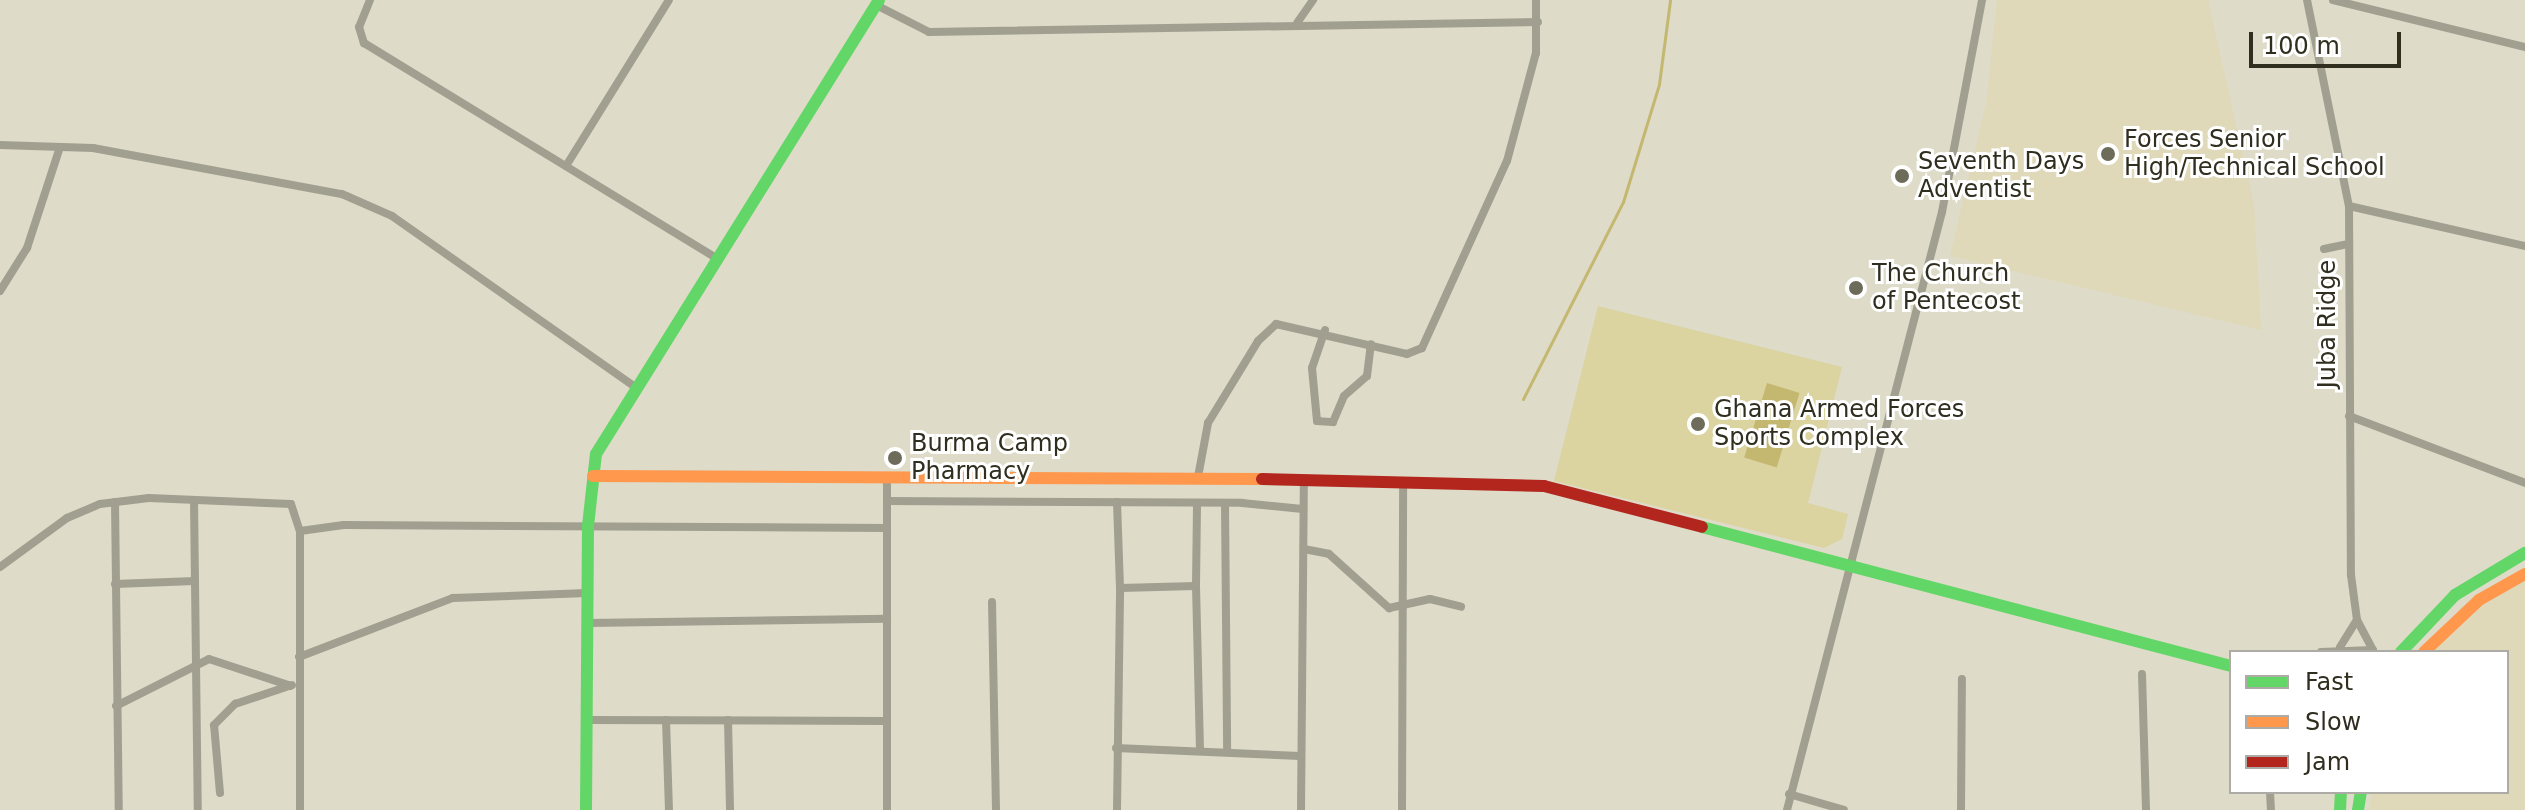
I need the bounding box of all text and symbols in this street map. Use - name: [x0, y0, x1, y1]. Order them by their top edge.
- scale bar: [2253, 16, 2405, 66]
- text: 100 m: [2263, 32, 2340, 60]
- place label: Forces Senior High/Technical School: [2124, 126, 2385, 182]
- marker: Forces Senior High/Technical School: [2099, 145, 2117, 163]
- place label: Seventh Days Adventist: [1918, 148, 2084, 204]
- marker: Seventh Days Adventist: [1893, 167, 1911, 185]
- place label: The Church of Pentecost: [1872, 260, 2020, 316]
- street label: Juba Ridge: [2314, 260, 2342, 388]
- marker: The Church of Pentecost: [1847, 279, 1865, 297]
- place label: Ghana Armed Forces Sports Complex: [1714, 396, 1964, 452]
- marker: Ghana Armed Forces Sports Complex: [1689, 415, 1707, 433]
- place label: Burma Camp Pharmacy: [911, 430, 1068, 486]
- marker: Burma Camp Pharmacy: [886, 449, 904, 467]
- legend: [2229, 650, 2509, 794]
- text: Fast: [2305, 668, 2353, 696]
- text: Slow: [2305, 708, 2361, 736]
- text: Jam: [2305, 748, 2350, 776]

